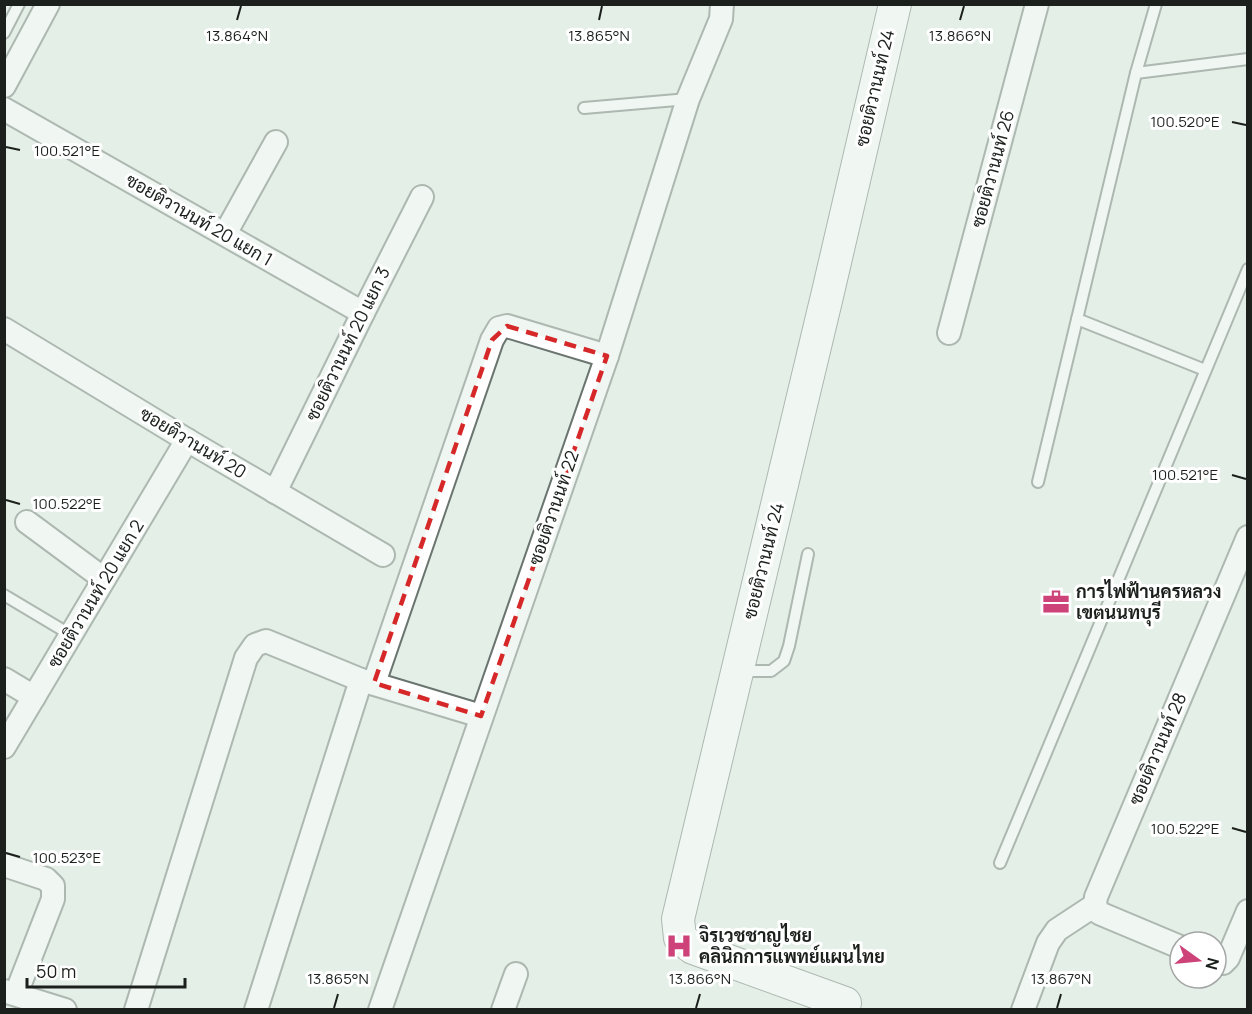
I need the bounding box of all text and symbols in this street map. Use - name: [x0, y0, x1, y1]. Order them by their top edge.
- text: 13.864°N: [206, 25, 268, 46]
- text: 13.865°N: [568, 25, 630, 46]
- text: 13.866°N: [929, 25, 991, 46]
- street label: ซอยติวานนท์ 24: [849, 27, 899, 149]
- street label: ซอยติวานนท์ 26: [965, 107, 1019, 230]
- text: 100.520°E: [1150, 111, 1220, 132]
- text: 100.521°E: [34, 140, 100, 161]
- street label: ซอยติวานนท์ 20 แยก 1: [122, 167, 277, 271]
- street label: ซอยติวานนท์ 20 แยก 3: [299, 263, 395, 425]
- street label: ซอยติวานนท์ 20: [136, 401, 251, 483]
- street label: ซอยติวานนท์ 22: [522, 447, 584, 568]
- text: 100.521°E: [1152, 464, 1218, 485]
- text: 100.522°E: [33, 493, 101, 514]
- street label: ซอยติวานนท์ 24: [737, 500, 789, 622]
- street label: ซอยติวานนท์ 20 แยก 2: [41, 515, 149, 672]
- place label: การไฟฟ้านครหลวง เขตนนทบุรี: [1076, 579, 1221, 627]
- office icon: การไฟฟ้านครหลวง เขตนนทบุรี: [1041, 587, 1071, 617]
- street label: ซอยติวานนท์ 28: [1123, 689, 1192, 808]
- text: 100.522°E: [1151, 818, 1219, 839]
- text: 100.523°E: [33, 847, 101, 868]
- place label: จิรเวชชาญไชย คลินิกการแพทย์แผนไทย: [699, 923, 885, 968]
- north arrow: [1168, 930, 1228, 990]
- hospital icon: จิรเวชชาญไชย คลินิกการแพทย์แผนไทย: [664, 931, 694, 961]
- scale bar: [27, 951, 184, 989]
- text: N: [1200, 955, 1225, 972]
- text: 50 m: [36, 959, 76, 983]
- text: 13.865°N: [307, 968, 369, 989]
- text: 13.866°N: [669, 968, 731, 989]
- text: 13.867°N: [1031, 968, 1091, 989]

